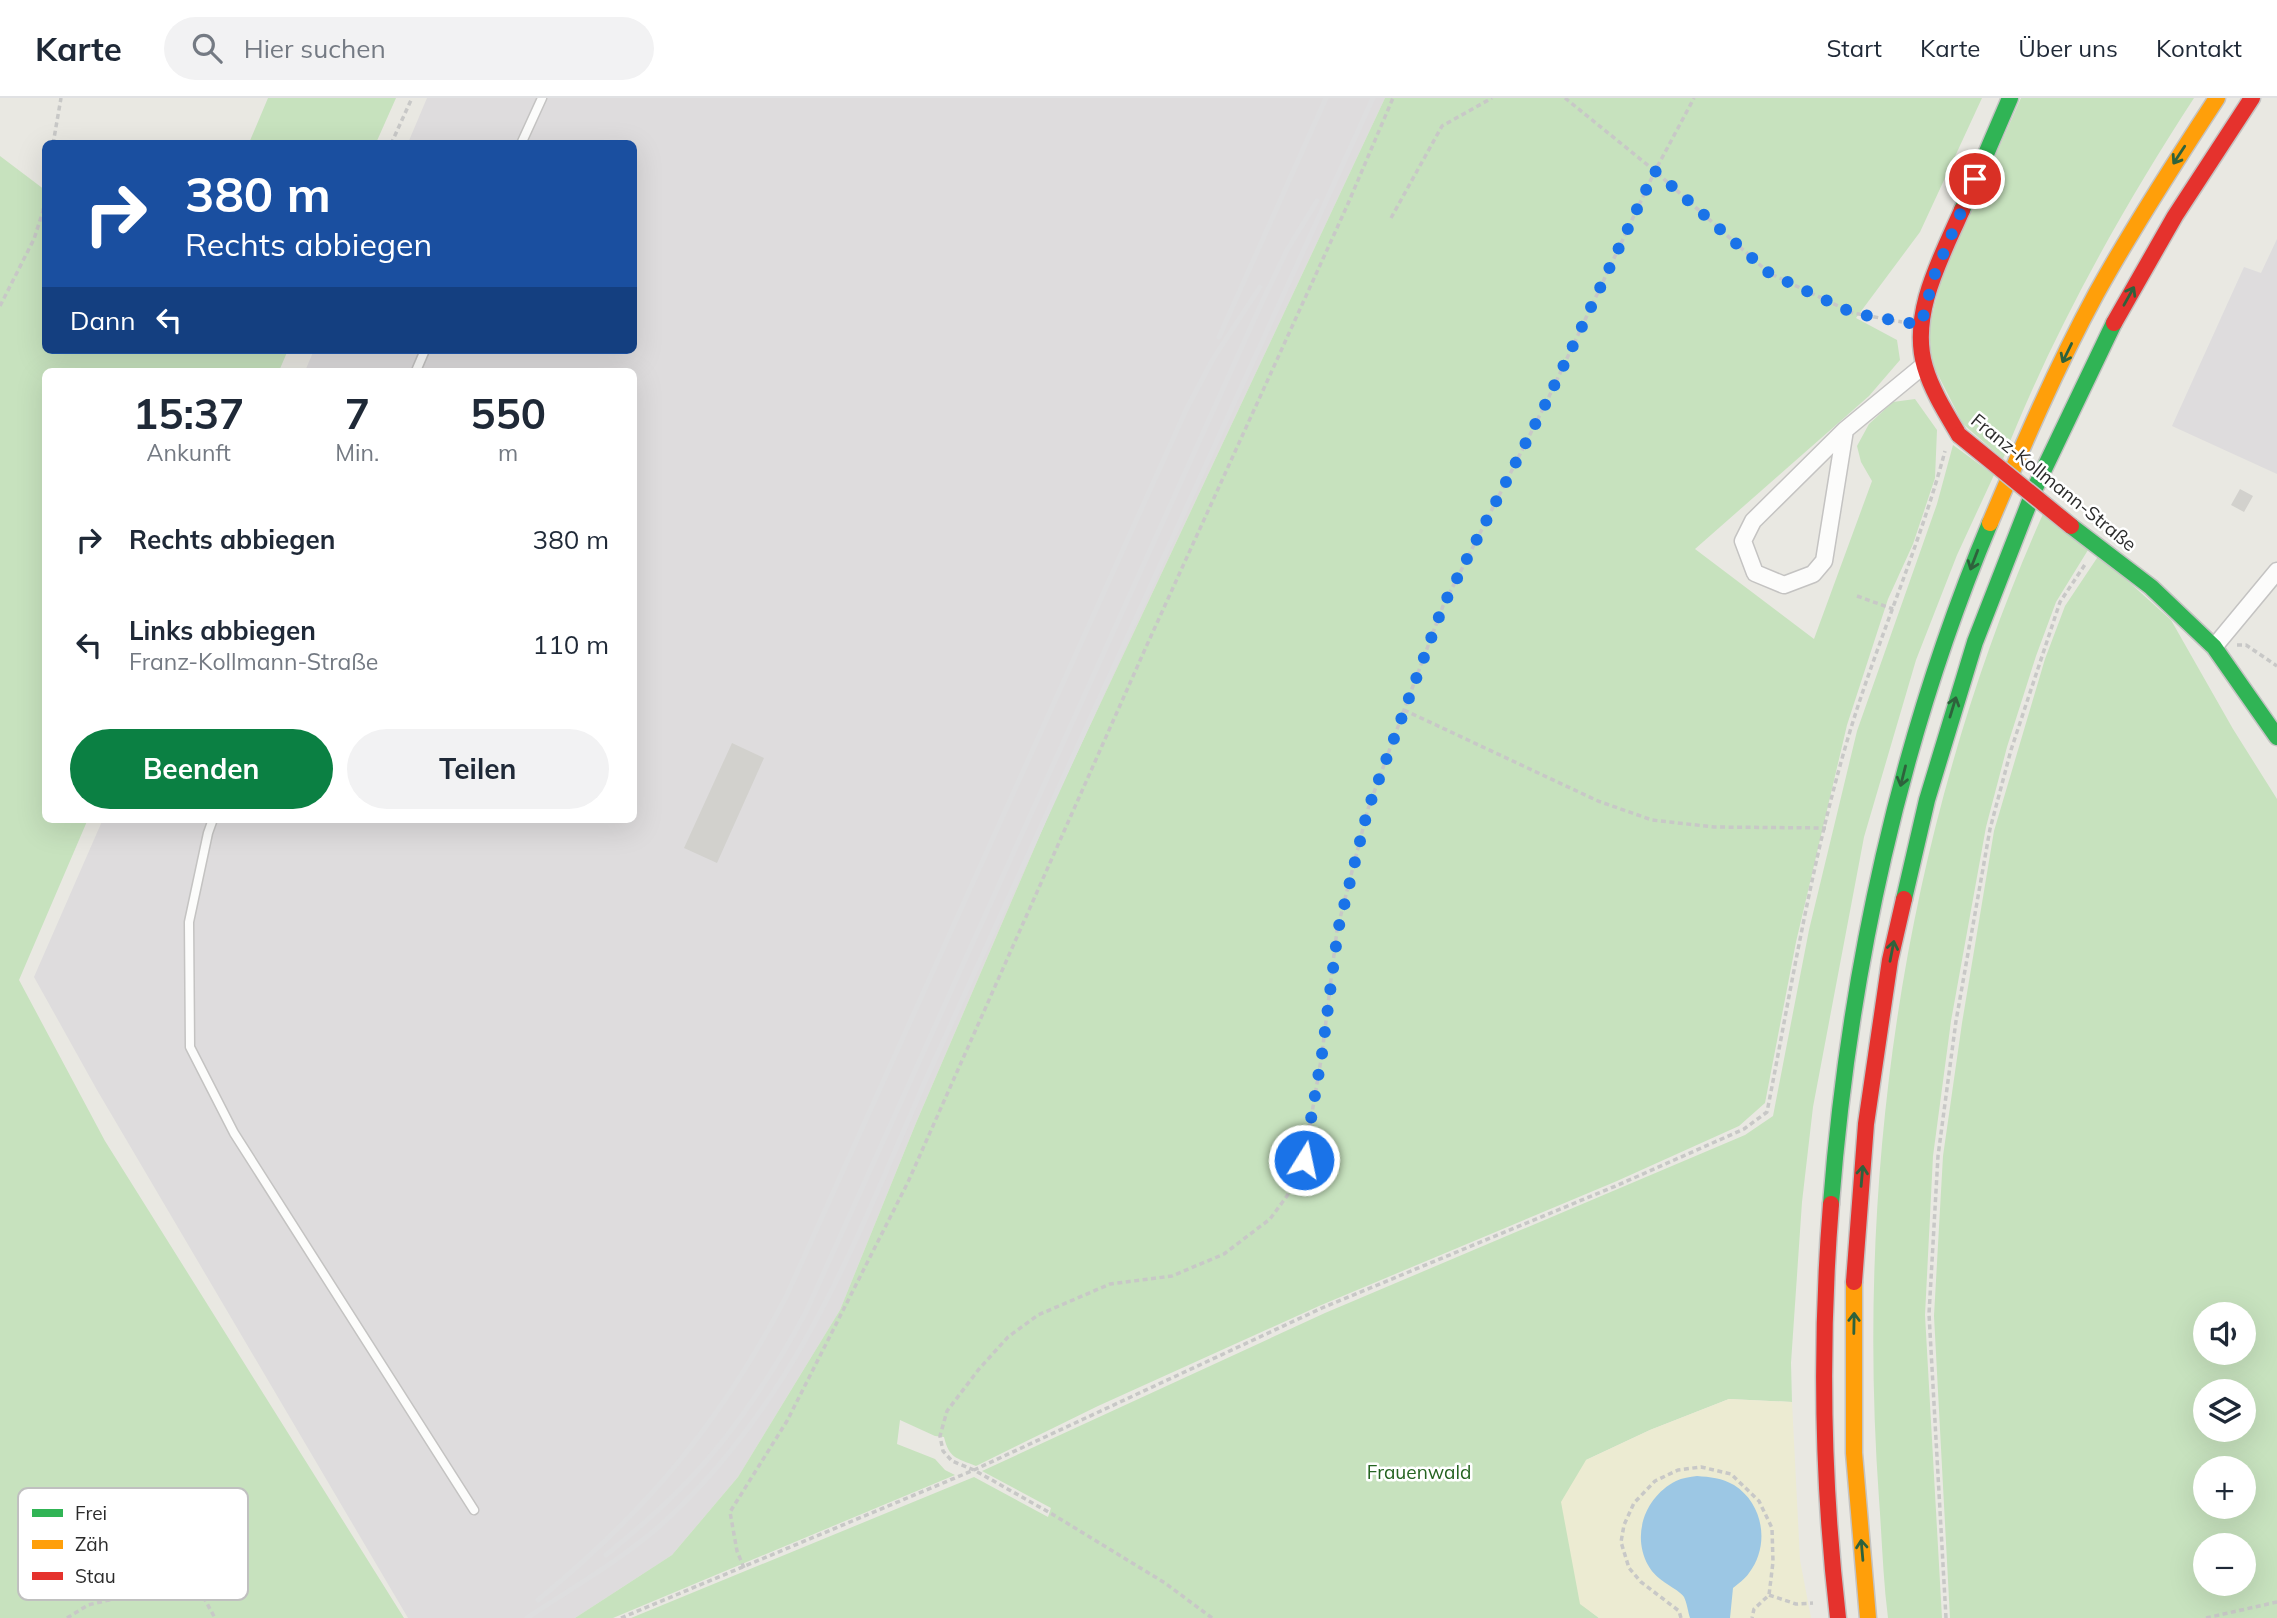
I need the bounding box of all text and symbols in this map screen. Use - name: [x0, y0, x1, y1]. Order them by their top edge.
- search box: [164, 17, 654, 80]
- text: Karte: [35, 28, 122, 69]
- icon: search: [188, 29, 226, 67]
- text: Hier suchen: [244, 32, 386, 65]
- text: Start: [1826, 33, 1882, 63]
- text: Karte: [1920, 33, 1980, 63]
- text: Über uns: [2018, 33, 2118, 63]
- text: Kontakt: [2156, 33, 2242, 63]
- one-way arrow: [2172, 145, 2186, 164]
- pin: [1945, 149, 2005, 209]
- icon: arrive: [1956, 160, 1994, 198]
- text: 380 m: [185, 163, 331, 224]
- icon: right: [70, 168, 161, 259]
- text: Rechts abbiegen: [185, 224, 432, 264]
- one-way arrow: [2122, 286, 2136, 306]
- icon: left: [150, 301, 188, 339]
- text: Dann: [70, 304, 136, 337]
- one-way arrow: [2059, 342, 2073, 363]
- text: 15:37: [133, 387, 244, 440]
- text: 7: [345, 387, 370, 440]
- text: 550: [470, 387, 546, 440]
- street label: Franz-Kollmann-Straße: [1966, 408, 2142, 556]
- text: Ankunft: [147, 438, 231, 467]
- text: Min.: [335, 438, 379, 467]
- text: m: [498, 438, 518, 467]
- icon: right: [70, 521, 108, 559]
- text: Rechts abbiegen: [129, 523, 335, 556]
- text: 380 m: [533, 523, 609, 556]
- one-way arrow: [1966, 549, 1979, 571]
- text: Links abbiegen: [129, 614, 316, 647]
- icon: left: [70, 626, 108, 664]
- text: 110 m: [533, 628, 609, 661]
- text: Franz-Kollmann-Straße: [129, 647, 378, 676]
- one-way arrow: [1948, 696, 1961, 718]
- button: Beenden: [70, 729, 333, 809]
- button: Teilen: [347, 729, 609, 809]
- one-way arrow: [1896, 764, 1909, 787]
- one-way arrow: [1886, 940, 1899, 963]
- position arrow: [1267, 1123, 1341, 1197]
- one-way arrow: [1855, 1166, 1868, 1188]
- map controls: [2193, 1302, 2256, 1596]
- button: sound: [2193, 1302, 2256, 1365]
- one-way arrow: [1847, 1312, 1861, 1335]
- button: layers: [2193, 1379, 2256, 1442]
- button: +: [2193, 1456, 2256, 1519]
- park label: Frauenwald: [1367, 1460, 1471, 1484]
- legend: [18, 1488, 248, 1600]
- text: Frei: [75, 1501, 107, 1525]
- text: Zäh: [75, 1532, 109, 1556]
- button: −: [2193, 1533, 2256, 1596]
- one-way arrow: [1855, 1539, 1868, 1562]
- text: Stau: [75, 1564, 116, 1588]

